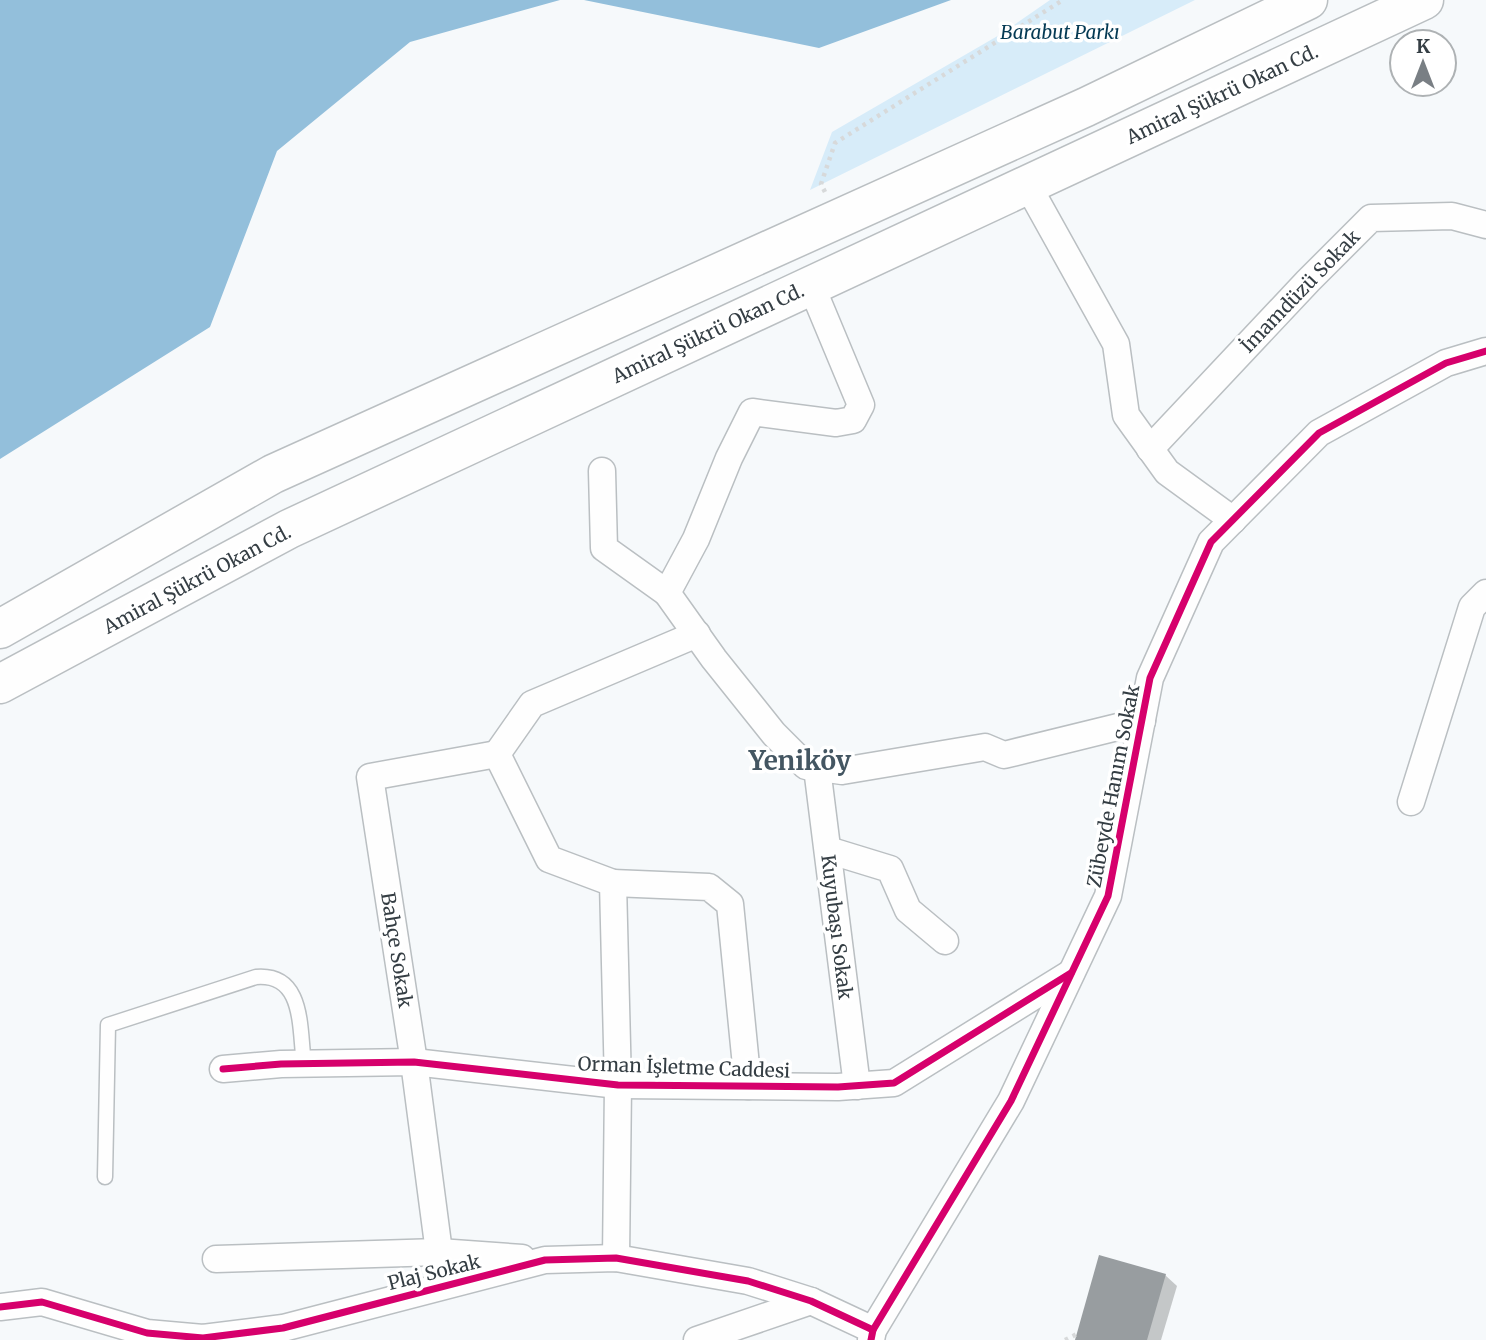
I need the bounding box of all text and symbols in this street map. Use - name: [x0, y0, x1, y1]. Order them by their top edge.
- park label: Barabut Parkı: [1000, 20, 1120, 44]
- north arrow: [1388, 28, 1458, 98]
- text: K: [1416, 34, 1431, 58]
- street label: Amiral Şükrü Okan Cd.: [1121, 39, 1322, 149]
- street label: İmamdüzü Sokak: [1235, 225, 1365, 357]
- street label: Amiral Şükrü Okan Cd.: [607, 278, 808, 388]
- street label: Amiral Şükrü Okan Cd.: [98, 519, 295, 639]
- street label: Zübeyde Hanım Sokak: [1082, 683, 1144, 889]
- district label: Yeniköy: [748, 744, 852, 777]
- street label: Kuyubaşı Sokak: [816, 853, 858, 1001]
- street label: Bahçe Sokak: [376, 891, 418, 1009]
- street label: Orman İşletme Caddesi: [577, 1051, 791, 1083]
- street label: Plaj Sokak: [385, 1249, 483, 1295]

